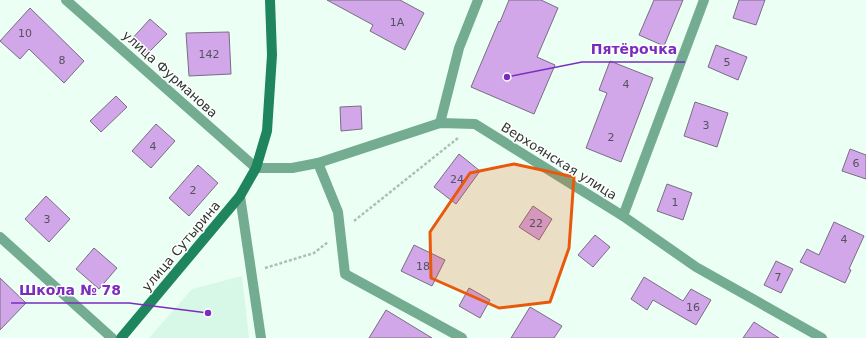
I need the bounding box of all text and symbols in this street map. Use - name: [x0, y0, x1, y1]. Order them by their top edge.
- house number: 1А: [390, 16, 405, 29]
- house number: 10: [18, 27, 32, 40]
- street label: улица Фурманова: [120, 27, 220, 121]
- callout: Пятёрочка: [582, 36, 685, 62]
- text: Пятёрочка: [591, 41, 677, 57]
- house number: 142: [199, 48, 220, 61]
- house number: 8: [59, 54, 66, 67]
- house number: 5: [724, 56, 731, 69]
- house number: 4: [623, 78, 630, 91]
- street label: Верхоянская улица: [498, 119, 620, 203]
- house number: 3: [703, 119, 710, 132]
- house number: 2: [608, 131, 615, 144]
- house number: 4: [150, 140, 157, 153]
- house number: 6: [853, 157, 860, 170]
- house number: 24: [450, 173, 464, 186]
- house number: 2: [190, 184, 197, 197]
- house number: 1: [672, 196, 679, 209]
- street label: улица Сутырина: [139, 198, 223, 294]
- house number: 3: [44, 213, 51, 226]
- house number: 22: [529, 217, 543, 230]
- house number: 4: [841, 233, 848, 246]
- house number: 18: [416, 260, 430, 273]
- house number: 7: [775, 271, 782, 284]
- callout: Школа № 78: [11, 277, 129, 303]
- text: Школа № 78: [19, 282, 121, 298]
- house number: 16: [686, 301, 700, 314]

